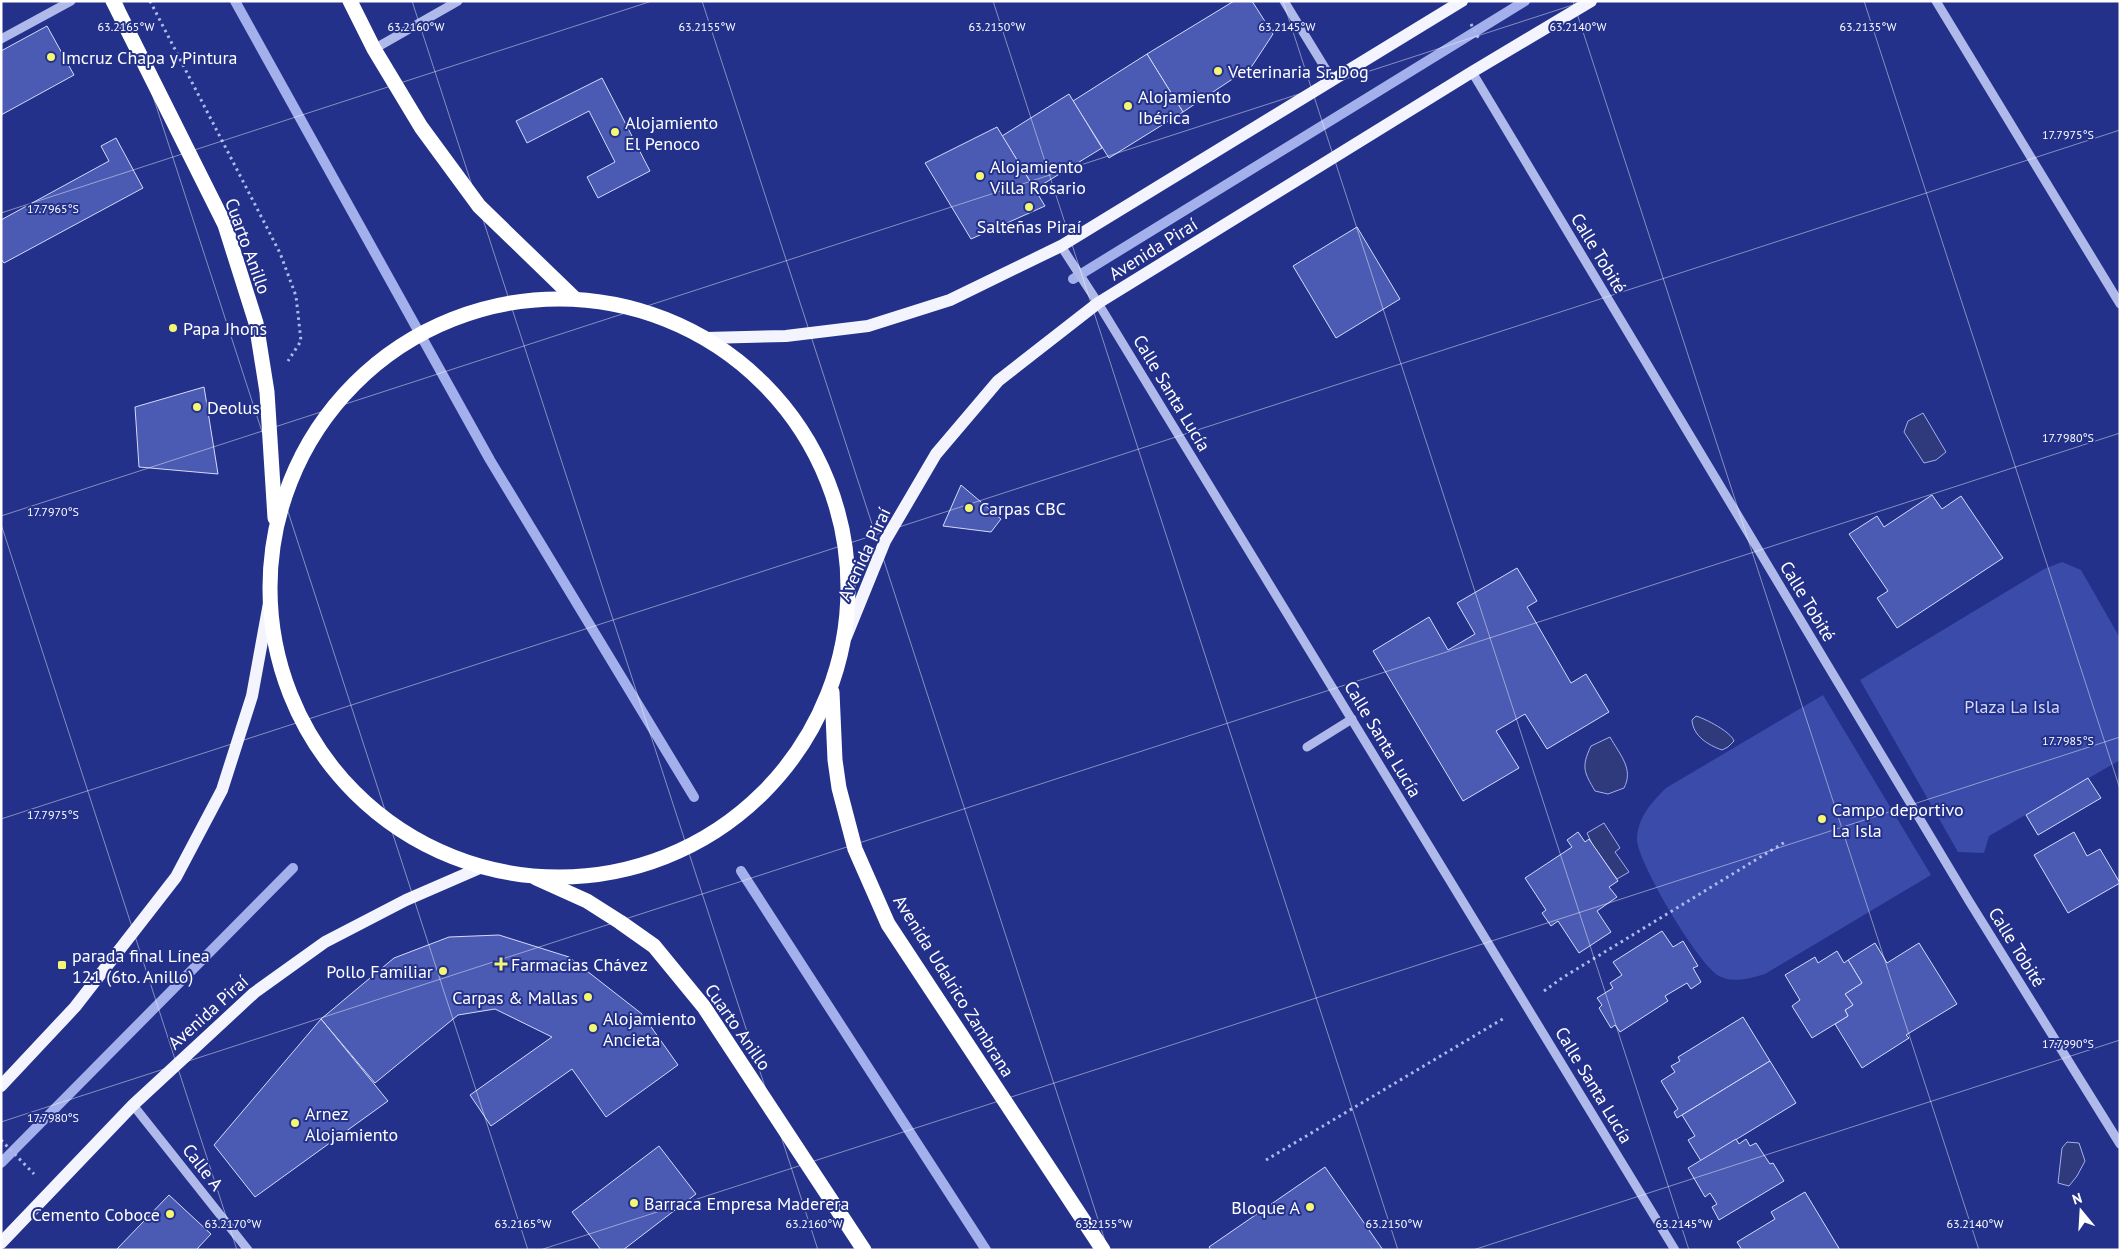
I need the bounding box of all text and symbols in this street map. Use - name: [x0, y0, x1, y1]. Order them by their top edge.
- text: 63.2165°W: [98, 19, 154, 34]
- text: 63.2160°W: [388, 19, 444, 34]
- text: 63.2155°W: [679, 19, 735, 34]
- text: 63.2150°W: [969, 19, 1025, 34]
- text: 63.2145°W: [1259, 19, 1315, 34]
- text: 63.2140°W: [1550, 19, 1606, 34]
- text: 63.2135°W: [1840, 19, 1896, 34]
- place label: Imcruz Chapa y Pintura: [61, 46, 238, 69]
- marker: Imcruz Chapa y Pintura: [45, 51, 57, 63]
- place label: Veterinaria Sr. Dog: [1227, 60, 1369, 83]
- marker: Veterinaria Sr. Dog: [1212, 65, 1224, 77]
- place label: Alojamiento Ibérica: [1138, 85, 1231, 129]
- marker: Alojamiento Ibérica: [1122, 100, 1134, 112]
- place label: Alojamiento El Penoco: [625, 111, 718, 155]
- marker: Alojamiento El Penoco: [609, 126, 621, 138]
- text: 17.7975°S: [2042, 127, 2094, 142]
- place label: Alojamiento Villa Rosario: [989, 155, 1086, 199]
- marker: Alojamiento Villa Rosario: [974, 170, 986, 182]
- street label: Cuarto Anillo: [220, 195, 276, 297]
- text: 17.7965°S: [27, 201, 79, 216]
- marker: Salteñas Piraí: [1023, 201, 1035, 213]
- street label: Calle Tobité: [1566, 209, 1632, 297]
- street label: Avenida Piraí: [1104, 213, 1202, 285]
- place label: Salteñas Piraí: [977, 215, 1082, 238]
- place label: Papa Jhons: [183, 317, 267, 340]
- marker: Papa Jhons: [167, 322, 179, 334]
- street label: Calle Santa Lucía: [1128, 330, 1216, 456]
- place label: Deolus: [207, 396, 260, 419]
- marker: Deolus: [191, 401, 203, 413]
- text: 17.7980°S: [2042, 430, 2094, 445]
- place label: Carpas CBC: [979, 497, 1066, 520]
- marker: Carpas CBC: [963, 502, 975, 514]
- text: 17.7970°S: [27, 504, 79, 519]
- street label: Avenida Piraí: [832, 504, 896, 604]
- street label: Calle Tobité: [1775, 557, 1841, 645]
- street label: Calle Santa Lucía: [1339, 676, 1427, 802]
- park label: Plaza La Isla: [1964, 695, 2060, 718]
- text: 17.7985°S: [2042, 733, 2094, 748]
- place label: Campo deportivo La Isla: [1832, 798, 1964, 842]
- text: 17.7975°S: [27, 807, 79, 822]
- marker: Campo deportivo La Isla: [1816, 813, 1828, 825]
- street label: Avenida Udalrico Zambrana: [888, 891, 1020, 1081]
- street label: Calle Tobité: [1983, 903, 2051, 991]
- place label: parada final Línea 121 (6to. Anillo): [72, 944, 210, 988]
- place label: Farmacias Chávez: [511, 953, 648, 976]
- marker: Farmacias Chávez: [495, 958, 507, 970]
- marker: parada final Línea 121 (6to. Anillo): [56, 959, 68, 971]
- place label: Pollo Familiar: [326, 960, 433, 983]
- marker: Pollo Familiar: [437, 965, 449, 977]
- street label: Avenida Piraí: [163, 970, 253, 1054]
- street label: Cuarto Anillo: [700, 979, 776, 1075]
- place label: Carpas & Mallas: [452, 986, 578, 1009]
- marker: Carpas & Mallas: [582, 991, 594, 1003]
- place label: Alojamiento Ancieta: [603, 1007, 696, 1051]
- marker: Alojamiento Ancieta: [587, 1022, 599, 1034]
- street label: Calle Santa Lucía: [1550, 1022, 1638, 1148]
- text: 17.7990°S: [2042, 1036, 2094, 1051]
- place label: Arnez Alojamiento: [305, 1102, 398, 1146]
- text: 17.7980°S: [27, 1110, 79, 1125]
- marker: Arnez Alojamiento: [289, 1117, 301, 1129]
- street label: Calle A: [178, 1139, 229, 1195]
- north arrow: [2056, 1186, 2106, 1236]
- text: N: [2070, 1189, 2084, 1209]
- place label: Barraca Empresa Maderera: [644, 1192, 849, 1215]
- place label: Bloque A: [1231, 1196, 1300, 1219]
- marker: Barraca Empresa Maderera: [628, 1197, 640, 1209]
- marker: Bloque A: [1304, 1201, 1316, 1213]
- place label: Cemento Coboce: [32, 1203, 160, 1226]
- marker: Cemento Coboce: [164, 1208, 176, 1220]
- text: 63.2170°W: [205, 1216, 261, 1231]
- text: 63.2165°W: [495, 1216, 551, 1231]
- text: 63.2160°W: [786, 1216, 842, 1231]
- text: 63.2155°W: [1076, 1216, 1132, 1231]
- text: 63.2150°W: [1366, 1216, 1422, 1231]
- text: 63.2145°W: [1656, 1216, 1712, 1231]
- text: 63.2140°W: [1947, 1216, 2003, 1231]

